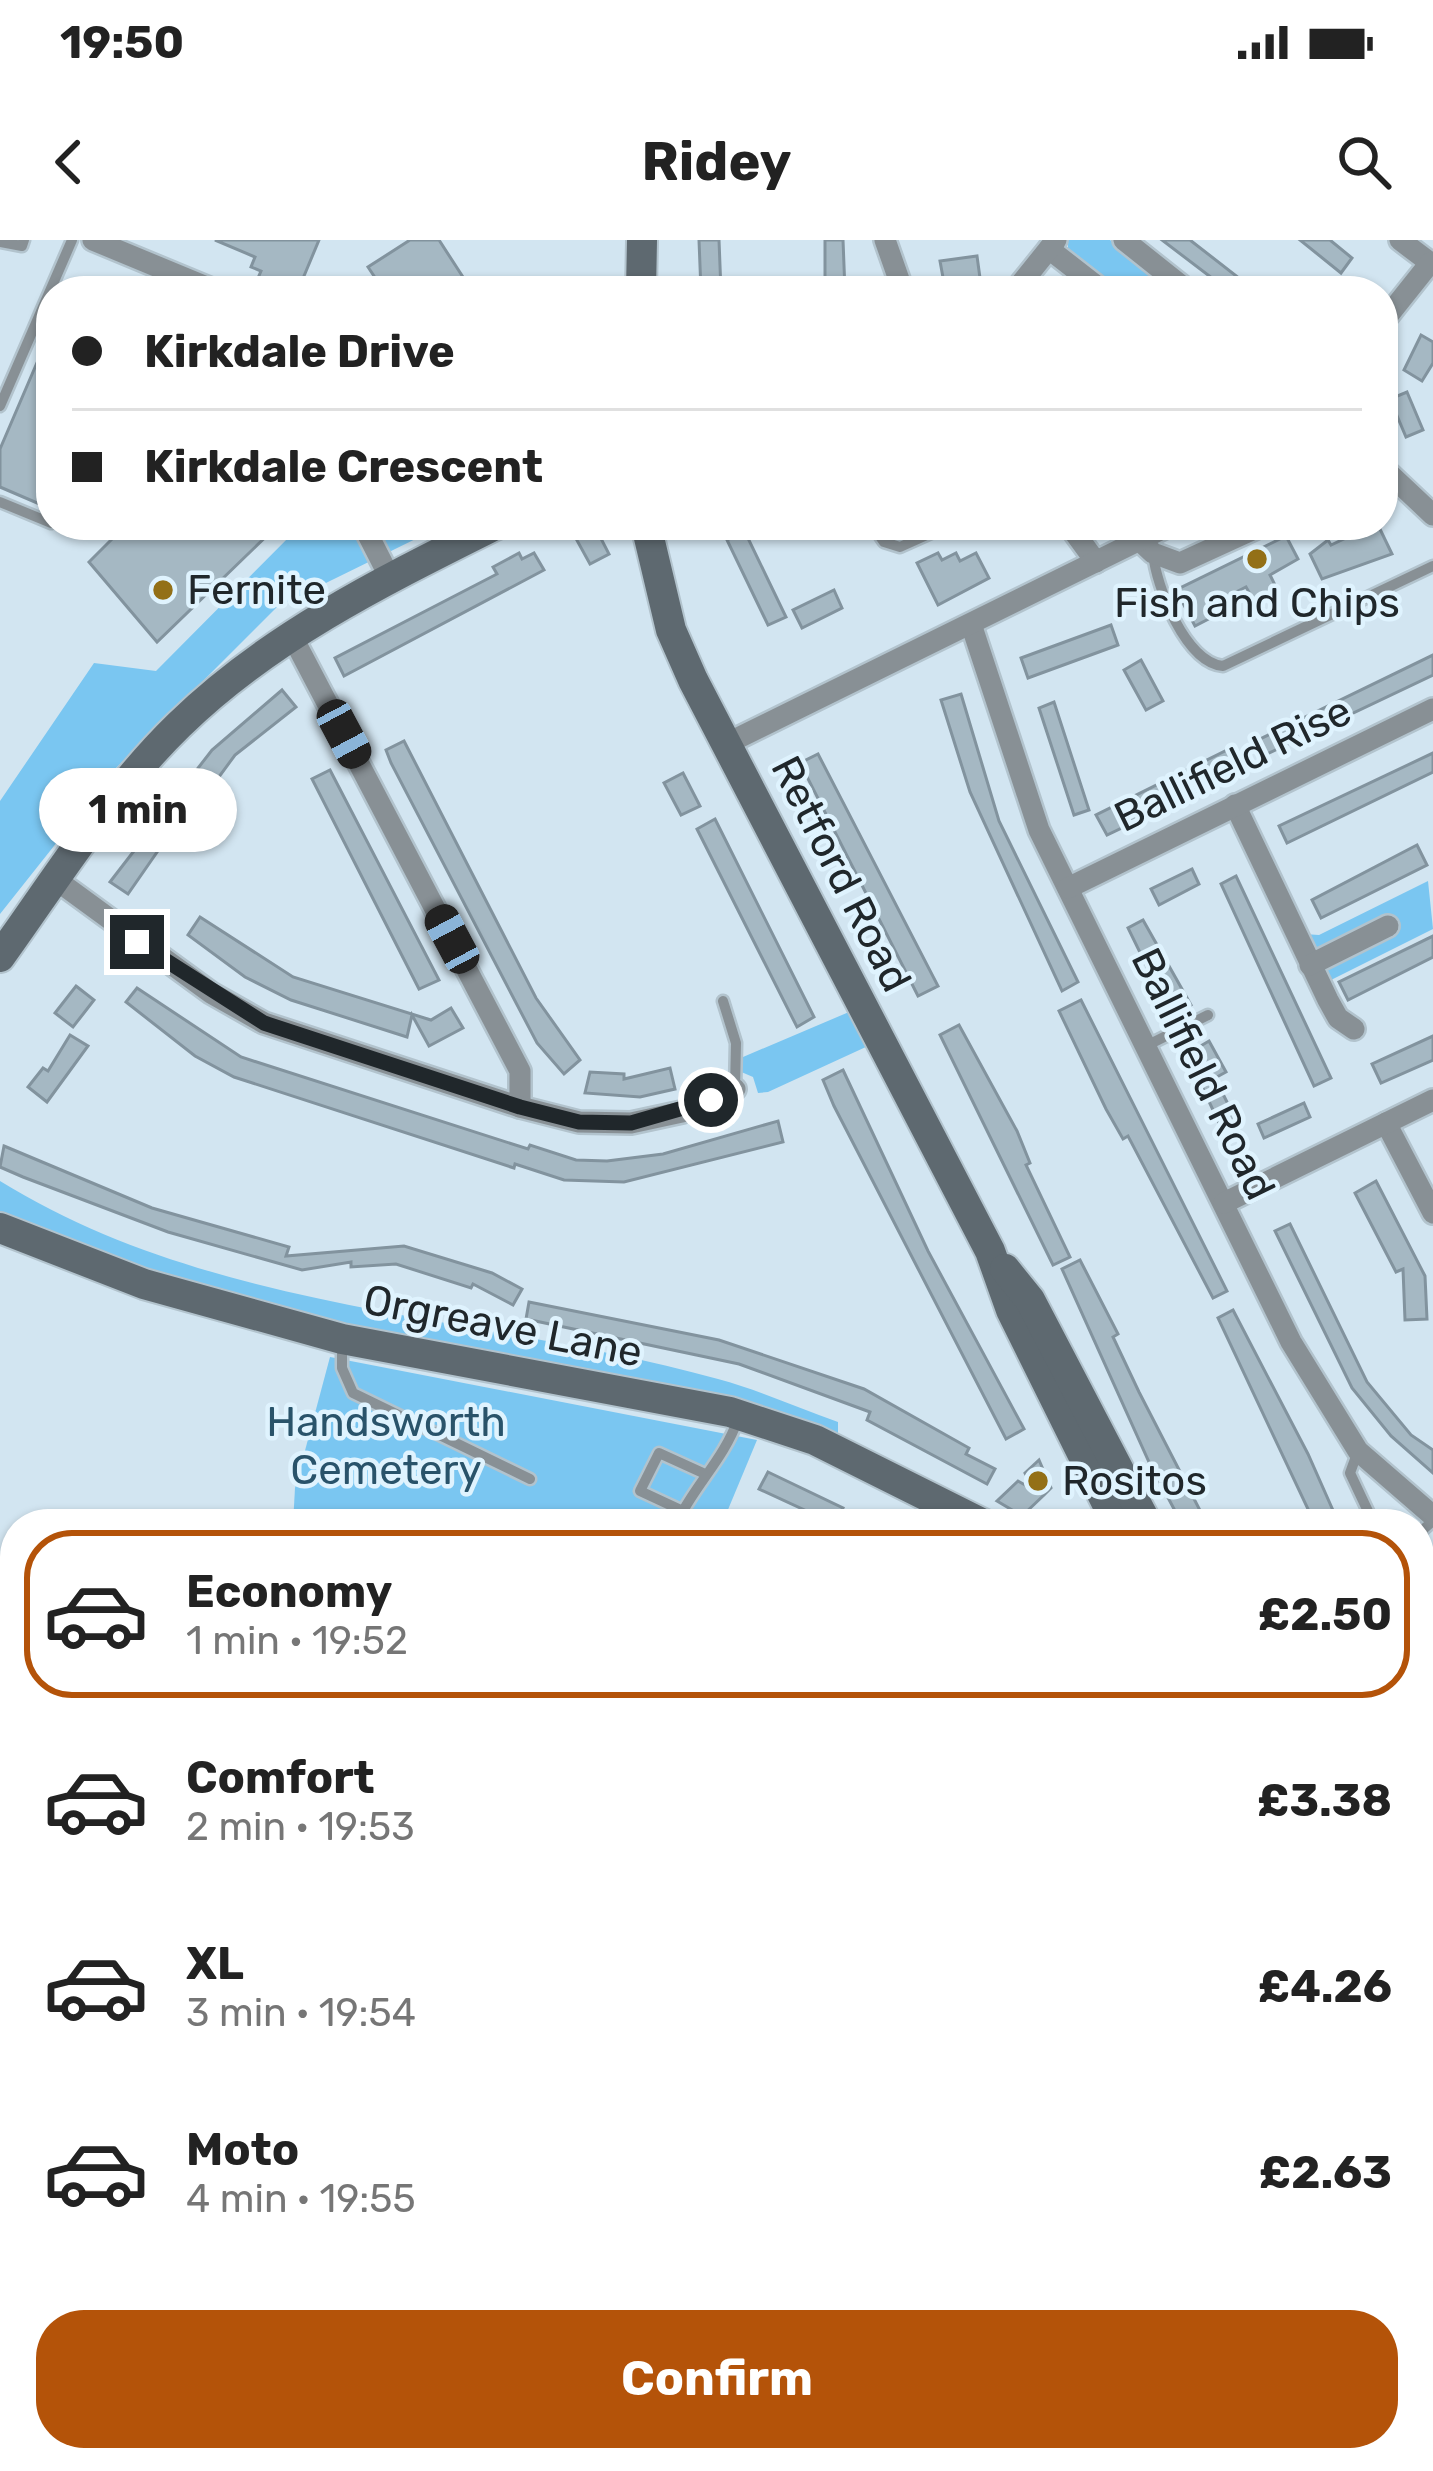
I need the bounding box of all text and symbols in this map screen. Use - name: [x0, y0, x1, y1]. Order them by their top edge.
- text: 19:50: [60, 16, 184, 69]
- icon: back: [36, 129, 102, 195]
- icon: search: [1331, 129, 1397, 195]
- text: Ridey: [642, 130, 791, 194]
- text: Kirkdale Drive: [144, 325, 455, 378]
- text: Kirkdale Crescent: [144, 440, 543, 493]
- marker: Fish and Chips: [1244, 546, 1270, 572]
- place label: Fernite: [187, 565, 326, 615]
- marker: Fernite: [150, 577, 176, 603]
- place label: Fish and Chips: [1114, 578, 1400, 628]
- street label: Ballifield Rise: [1107, 685, 1359, 843]
- car: [311, 694, 377, 774]
- street label: Retford Road: [760, 748, 922, 1000]
- callout: 1 min: [38, 768, 236, 852]
- text: 1 min: [88, 787, 188, 833]
- car: [419, 899, 485, 979]
- route end: [110, 915, 164, 969]
- street label: Ballifield Road: [1121, 940, 1285, 1208]
- route start: [684, 1073, 738, 1127]
- street label: Orgreave Lane: [359, 1274, 647, 1378]
- park label: Handsworth Cemetery: [266, 1397, 506, 1495]
- place label: Rositos: [1062, 1456, 1207, 1506]
- marker: Rositos: [1025, 1468, 1051, 1494]
- icon: car: [42, 1560, 150, 1668]
- text: Economy: [186, 1565, 392, 1618]
- text: £2.50: [1258, 1588, 1392, 1641]
- text: 1 min · 19:52: [186, 1618, 408, 1664]
- icon: car: [42, 1746, 150, 1854]
- text: Comfort: [186, 1751, 375, 1804]
- text: £3.38: [1257, 1774, 1392, 1827]
- text: 2 min · 19:53: [186, 1804, 415, 1850]
- icon: car: [42, 1932, 150, 2040]
- text: XL: [186, 1937, 244, 1990]
- text: £4.26: [1258, 1960, 1392, 2013]
- text: 3 min · 19:54: [186, 1990, 416, 2036]
- icon: car: [42, 2118, 150, 2226]
- text: Moto: [186, 2123, 299, 2176]
- text: £2.63: [1259, 2146, 1392, 2199]
- text: 4 min · 19:55: [186, 2176, 416, 2222]
- button: Confirm: [36, 2310, 1398, 2448]

